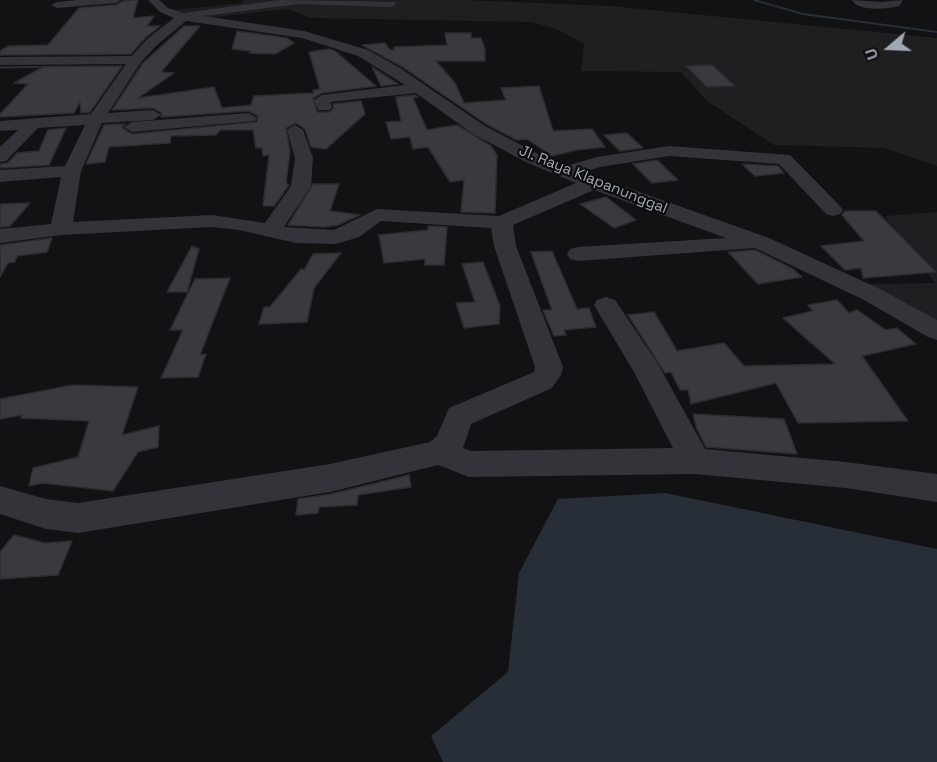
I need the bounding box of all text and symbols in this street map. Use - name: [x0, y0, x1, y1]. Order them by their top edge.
- north arrow: [859, 18, 919, 78]
- text: U: [860, 46, 883, 63]
- street label: Jl. Raya Klapanunggal: [516, 142, 670, 218]

